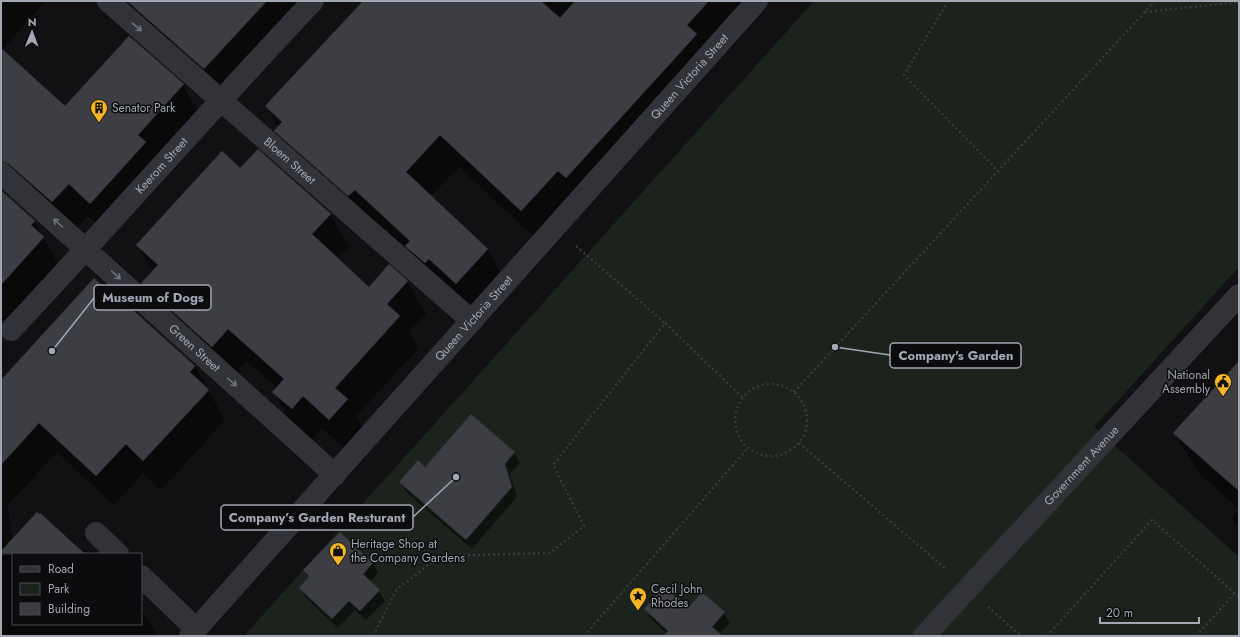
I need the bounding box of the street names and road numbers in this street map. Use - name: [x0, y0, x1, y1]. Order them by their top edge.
- street label: Queen Victoria Street: [646, 30, 733, 123]
- street label: Keerom Street: [131, 133, 192, 198]
- street label: Bloem Street: [260, 133, 320, 189]
- street label: Queen Victoria Street: [431, 271, 517, 365]
- street label: Green Street: [165, 320, 225, 376]
- street label: Government Avenue: [1040, 422, 1123, 510]

